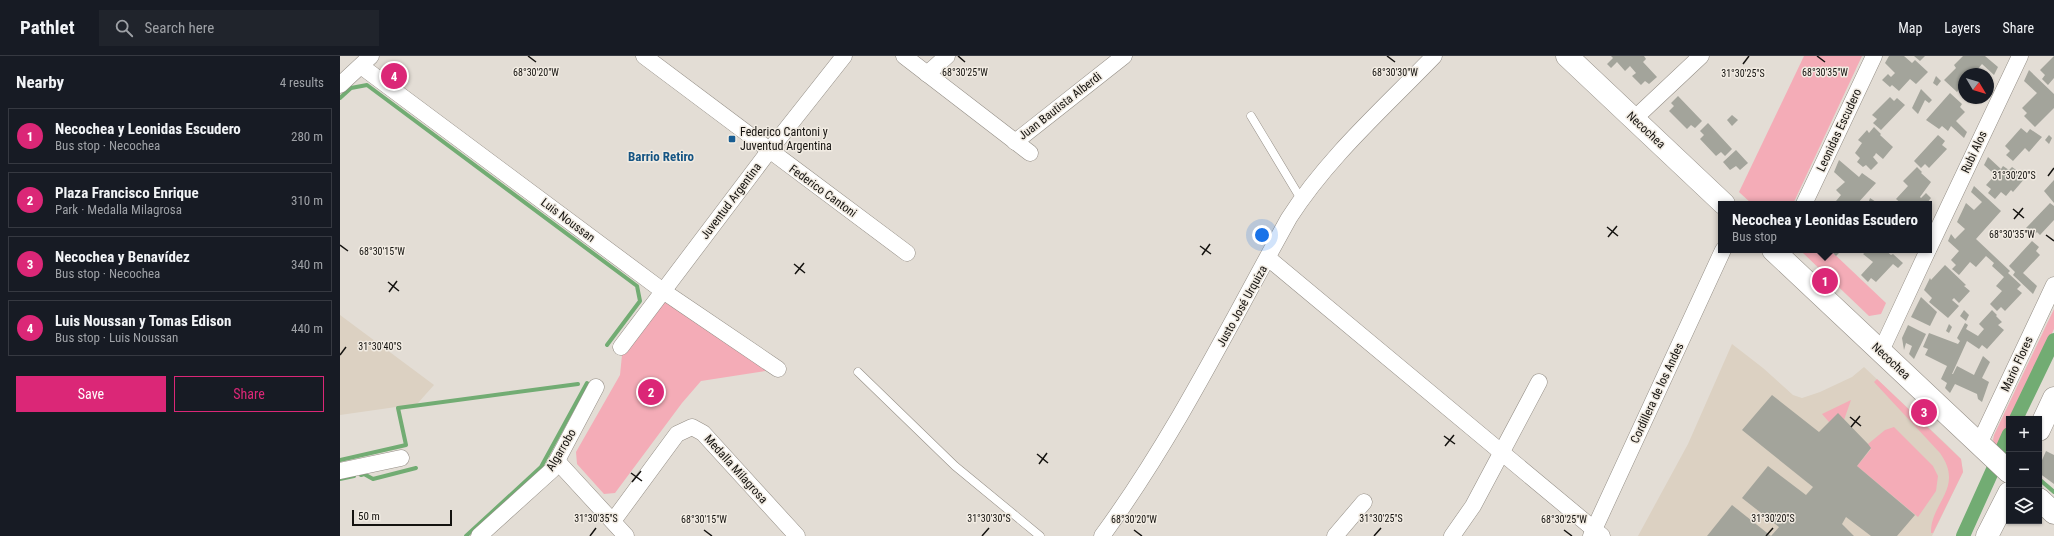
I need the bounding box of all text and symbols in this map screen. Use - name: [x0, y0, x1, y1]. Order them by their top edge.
- search box: [99, 10, 379, 46]
- text: Pathlet: [20, 16, 75, 39]
- icon: search: [113, 17, 135, 39]
- text: Search here: [145, 19, 214, 37]
- text: Map: [1898, 20, 1922, 36]
- text: Layers: [1944, 20, 1981, 36]
- text: Share: [2003, 20, 2034, 36]
- pin: 4: [381, 61, 407, 91]
- text: 68°30'20"W: [513, 67, 559, 78]
- text: 68°30'25"W: [942, 67, 988, 78]
- text: 68°30'30"W: [1372, 67, 1418, 78]
- text: 68°30'35"W: [1802, 67, 1848, 78]
- text: 31°30'25"S: [1721, 68, 1765, 79]
- north arrow: [1958, 68, 1994, 104]
- street label: Juan Bautista Alberdi: [1016, 69, 1104, 143]
- text: Nearby: [16, 72, 64, 92]
- text: 4 results: [280, 75, 324, 90]
- street label: Leonidas Escudero: [1814, 86, 1864, 174]
- street label: Necochea: [1624, 109, 1668, 151]
- text: Necochea y Leonidas Escudero: [55, 120, 241, 138]
- place label: Federico Cantoni y Juventud Argentina: [740, 125, 832, 153]
- text: 1: [27, 129, 33, 144]
- text: 280 m: [291, 129, 323, 144]
- street label: Rubi Alos: [1958, 129, 1990, 175]
- marker: Federico Cantoni y Juventud Argentina: [727, 134, 737, 144]
- text: Bus stop · Necochea: [55, 138, 160, 153]
- district label: Barrio Retiro: [628, 149, 695, 164]
- street label: Juventud Argentina: [698, 160, 764, 242]
- street label: Federico Cantoni: [787, 162, 859, 220]
- text: 31°30'20"S: [1992, 170, 2036, 181]
- text: Plaza Francisco Enrique: [55, 184, 199, 202]
- text: 2: [27, 193, 33, 208]
- text: 310 m: [291, 193, 323, 208]
- street label: Luis Noussan: [538, 195, 598, 245]
- popup: [1718, 201, 1932, 253]
- text: Park · Medalla Milagrosa: [55, 202, 182, 217]
- text: Necochea y Leonidas Escudero: [1732, 211, 1918, 229]
- your location: [1252, 225, 1272, 245]
- text: Bus stop: [1732, 229, 1777, 244]
- text: 68°30'35"W: [1989, 229, 2035, 240]
- text: 68°30'15"W: [359, 246, 405, 257]
- text: Necochea y Benavídez: [55, 248, 190, 266]
- text: 3: [27, 257, 33, 272]
- text: 340 m: [291, 257, 323, 272]
- street label: Justo José Urquiza: [1214, 263, 1270, 349]
- text: Bus stop · Necochea: [55, 266, 160, 281]
- pin: 1: [1812, 266, 1838, 296]
- text: Luis Noussan y Tomas Edison: [55, 312, 231, 330]
- text: 4: [27, 321, 33, 336]
- text: 440 m: [291, 321, 323, 336]
- text: Bus stop · Luis Noussan: [55, 330, 178, 345]
- street label: Mario Flores: [1998, 334, 2036, 394]
- street label: Necochea: [1869, 340, 1913, 382]
- text: 31°30'40"S: [358, 341, 402, 352]
- street label: Cordillera de los Andes: [1628, 341, 1686, 445]
- button: Save: [16, 376, 166, 412]
- button: Share: [174, 376, 324, 412]
- pin: 2: [638, 377, 664, 407]
- pin: 3: [1911, 397, 1937, 427]
- map controls: [2006, 416, 2042, 524]
- button: +: [2006, 416, 2042, 452]
- street label: Algarrobo: [543, 426, 579, 474]
- street label: Medalla Milagrosa: [702, 432, 771, 506]
- button: −: [2006, 452, 2042, 488]
- button: layers: [2006, 488, 2042, 524]
- scale bar: [352, 508, 452, 527]
- text: 50 m: [358, 510, 380, 523]
- text: 31°30'35"S: [574, 513, 618, 524]
- text: 31°30'30"S: [967, 513, 1011, 524]
- text: 31°30'25"S: [1359, 513, 1403, 524]
- text: 31°30'20"S: [1751, 513, 1795, 524]
- text: 68°30'15"W: [681, 514, 727, 525]
- text: 68°30'20"W: [1111, 514, 1157, 525]
- text: 68°30'25"W: [1541, 514, 1587, 525]

